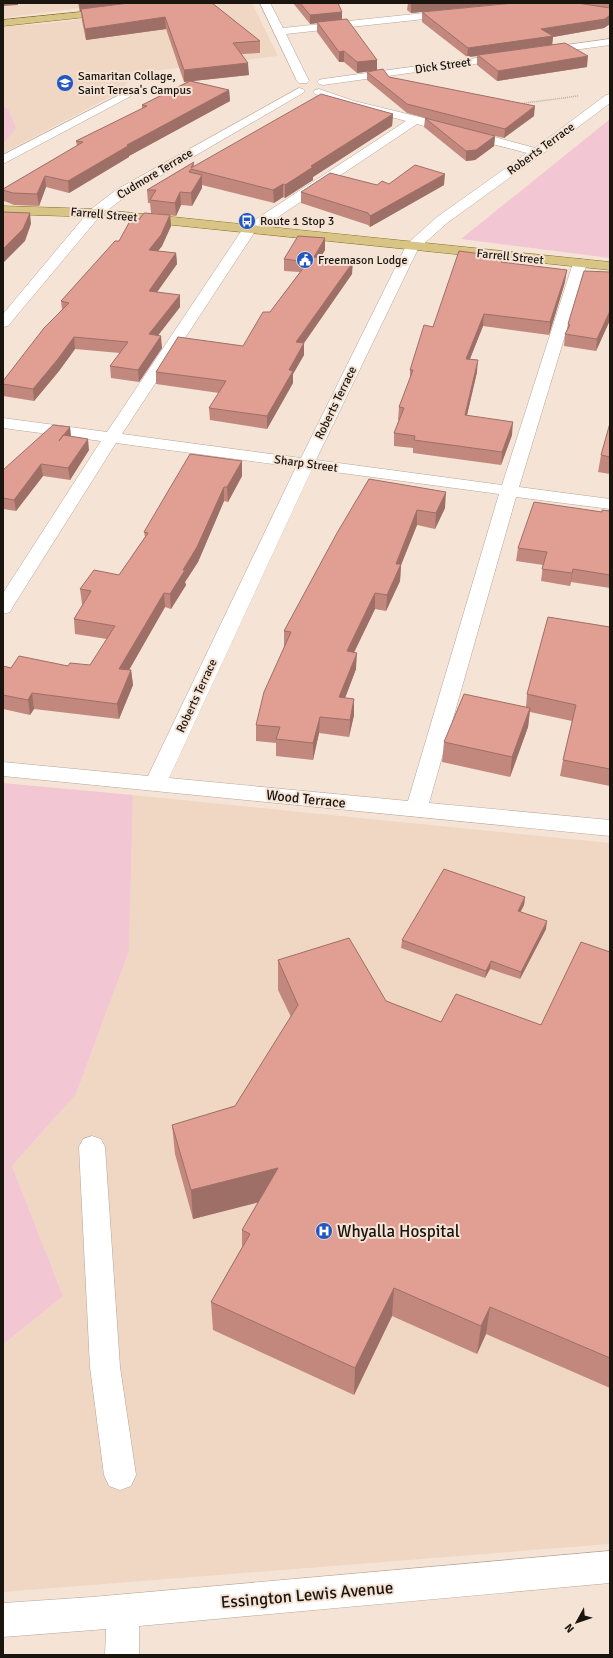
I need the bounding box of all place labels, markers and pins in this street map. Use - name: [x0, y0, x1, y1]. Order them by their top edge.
- place label: Samaritan Collage, Saint Teresa's Campus: [78, 69, 191, 98]
- school or university icon: Samaritan Collage, Saint Teresa's Campus: [55, 73, 75, 93]
- bus stop icon: Route 1 Stop 3: [237, 211, 257, 231]
- place label: Route 1 Stop 3: [260, 214, 334, 229]
- public building icon: Freemason Lodge: [295, 250, 315, 270]
- place label: Freemason Lodge: [318, 253, 407, 268]
- hospital icon: Whyalla Hospital: [314, 1221, 334, 1241]
- place label: Whyalla Hospital: [337, 1221, 460, 1242]

